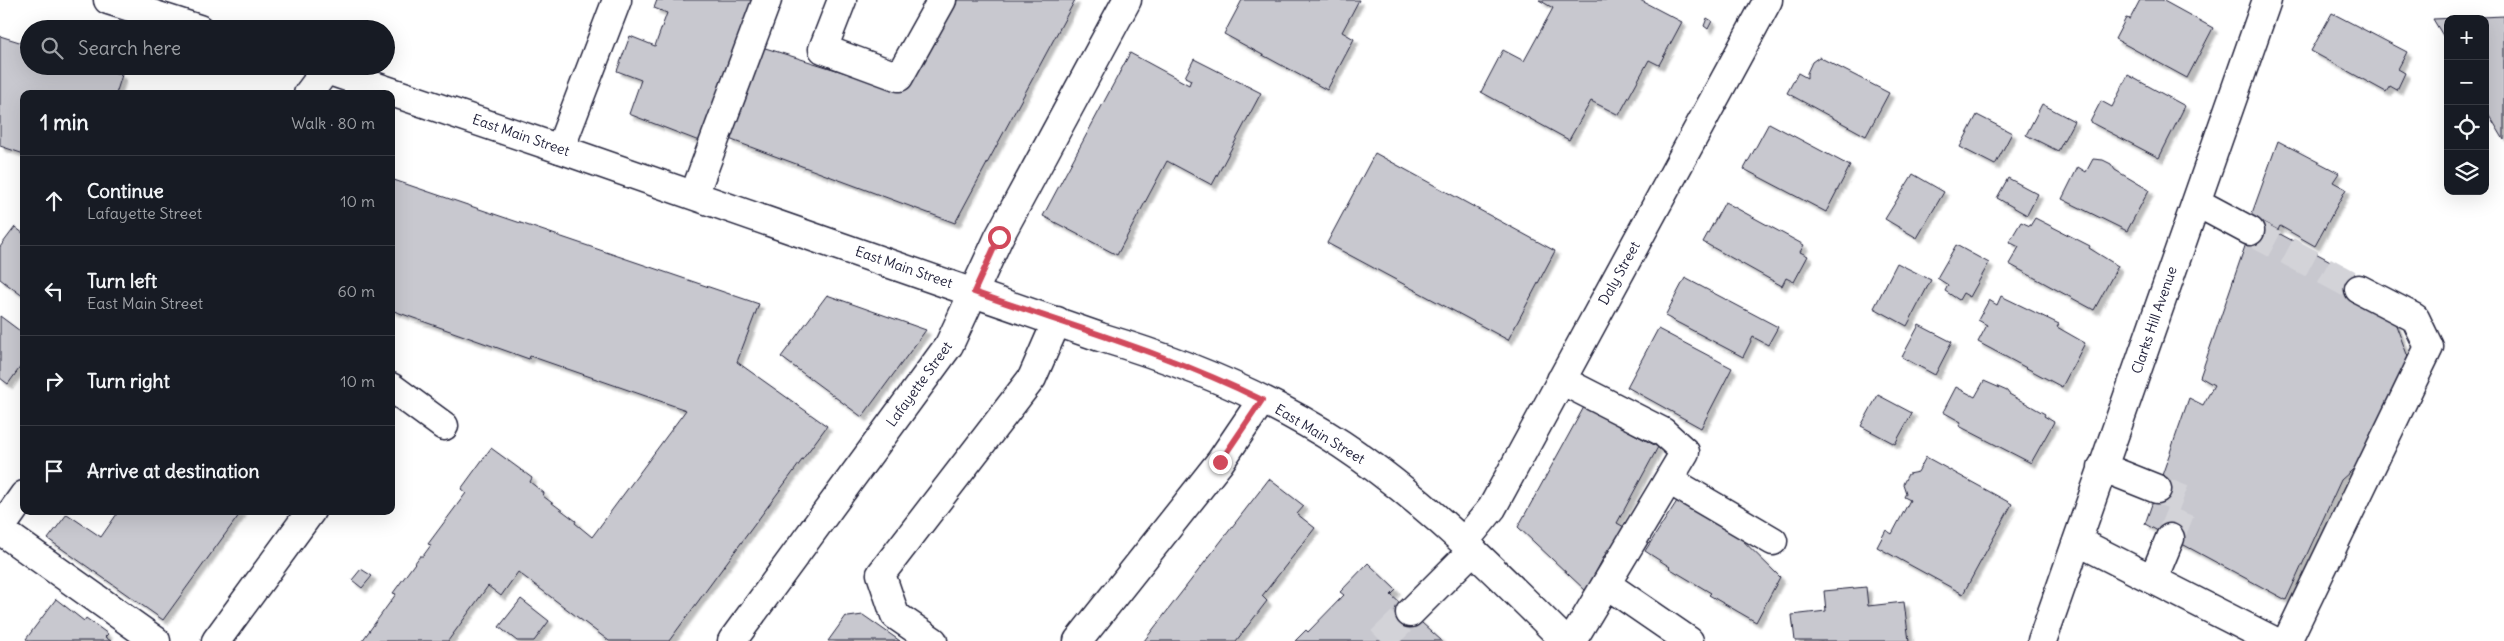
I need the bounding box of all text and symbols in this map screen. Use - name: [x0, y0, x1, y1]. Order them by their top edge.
- map controls: [2444, 15, 2489, 195]
- button: +: [2444, 15, 2489, 60]
- search box: [20, 20, 395, 75]
- icon: search: [38, 34, 66, 62]
- text: Search here: [78, 36, 181, 60]
- button: −: [2444, 60, 2489, 105]
- button: locate: [2444, 105, 2489, 150]
- text: 1 min: [40, 109, 89, 136]
- street label: East Main Street: [470, 110, 572, 160]
- text: Walk · 80 m: [291, 113, 375, 133]
- button: layers: [2444, 150, 2489, 195]
- text: Continue: [87, 179, 164, 203]
- icon: ahead: [40, 187, 68, 215]
- text: 10 m: [340, 191, 375, 211]
- text: Lafayette Street: [87, 203, 202, 223]
- route start: [988, 226, 1011, 249]
- street label: Daly Street: [1594, 238, 1644, 308]
- street label: East Main Street: [853, 242, 955, 292]
- street label: Clarks Hill Avenue: [2127, 264, 2181, 376]
- text: Turn left: [87, 269, 157, 293]
- icon: left: [40, 277, 68, 305]
- text: 60 m: [337, 281, 375, 301]
- text: East Main Street: [87, 293, 203, 313]
- street label: Lafayette Street: [882, 338, 956, 430]
- icon: right: [40, 367, 68, 395]
- text: Turn right: [87, 369, 170, 393]
- text: 10 m: [340, 371, 375, 391]
- street label: East Main Street: [1272, 400, 1368, 468]
- route end: [1209, 451, 1232, 474]
- icon: arrive: [40, 457, 68, 485]
- text: Arrive at destination: [87, 459, 260, 483]

